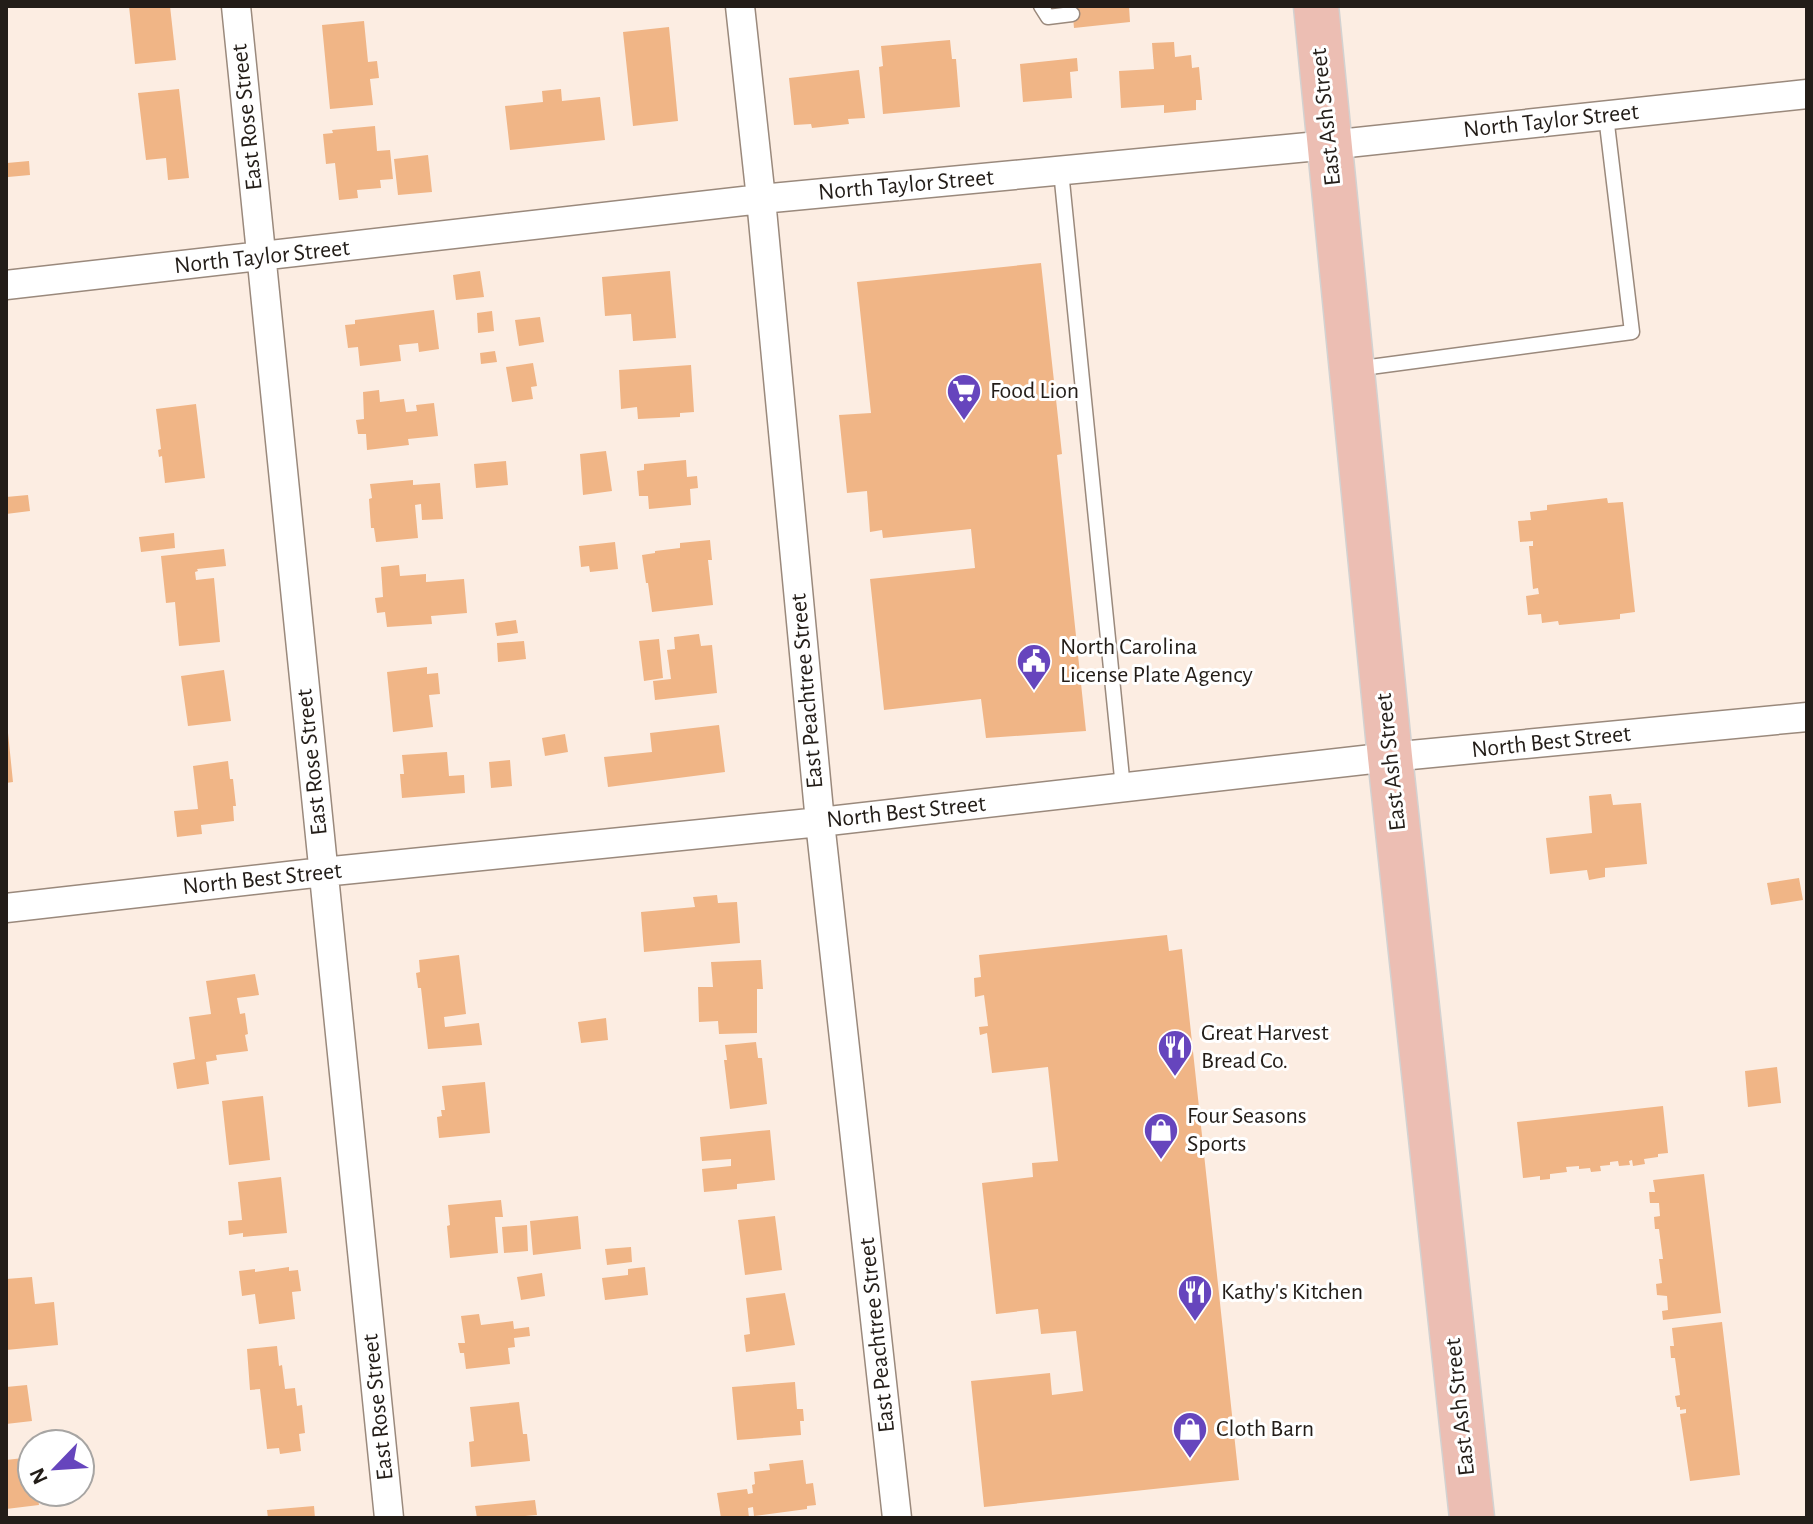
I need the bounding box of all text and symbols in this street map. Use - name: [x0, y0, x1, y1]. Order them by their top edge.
- street label: East Rose Street: [227, 42, 267, 192]
- street label: East Ash Street: [1307, 47, 1345, 187]
- street label: North Taylor Street: [1462, 100, 1640, 142]
- street label: North Taylor Street: [817, 165, 995, 205]
- street label: North Taylor Street: [173, 236, 351, 278]
- supermarket icon: Food Lion: [945, 372, 983, 422]
- place label: Food Lion: [990, 379, 1079, 403]
- street label: East Peachtree Street: [786, 592, 827, 790]
- place label: North Carolina License Plate Agency: [1060, 635, 1253, 687]
- public building icon: North Carolina License Plate Agency: [1015, 642, 1053, 692]
- street label: East Rose Street: [292, 687, 332, 837]
- street label: East Ash Street: [1372, 692, 1410, 832]
- street label: North Best Street: [1470, 722, 1632, 762]
- street label: North Best Street: [825, 792, 987, 832]
- street label: North Best Street: [181, 859, 343, 899]
- place label: Great Harvest Bread Co.: [1201, 1021, 1329, 1073]
- restaurant icon: Great Harvest Bread Co.: [1156, 1028, 1194, 1078]
- place label: Four Seasons Sports: [1187, 1104, 1307, 1156]
- shop icon: Four Seasons Sports: [1142, 1111, 1180, 1161]
- street label: East Peachtree Street: [855, 1236, 899, 1434]
- restaurant icon: Kathy's Kitchen: [1176, 1273, 1214, 1323]
- place label: Kathy's Kitchen: [1221, 1280, 1363, 1304]
- street label: East Rose Street: [358, 1332, 398, 1482]
- street label: East Ash Street: [1441, 1337, 1479, 1477]
- shop icon: Cloth Barn: [1171, 1410, 1209, 1460]
- place label: Cloth Barn: [1216, 1417, 1314, 1441]
- north arrow: [16, 1428, 96, 1508]
- text: N: [26, 1464, 52, 1488]

